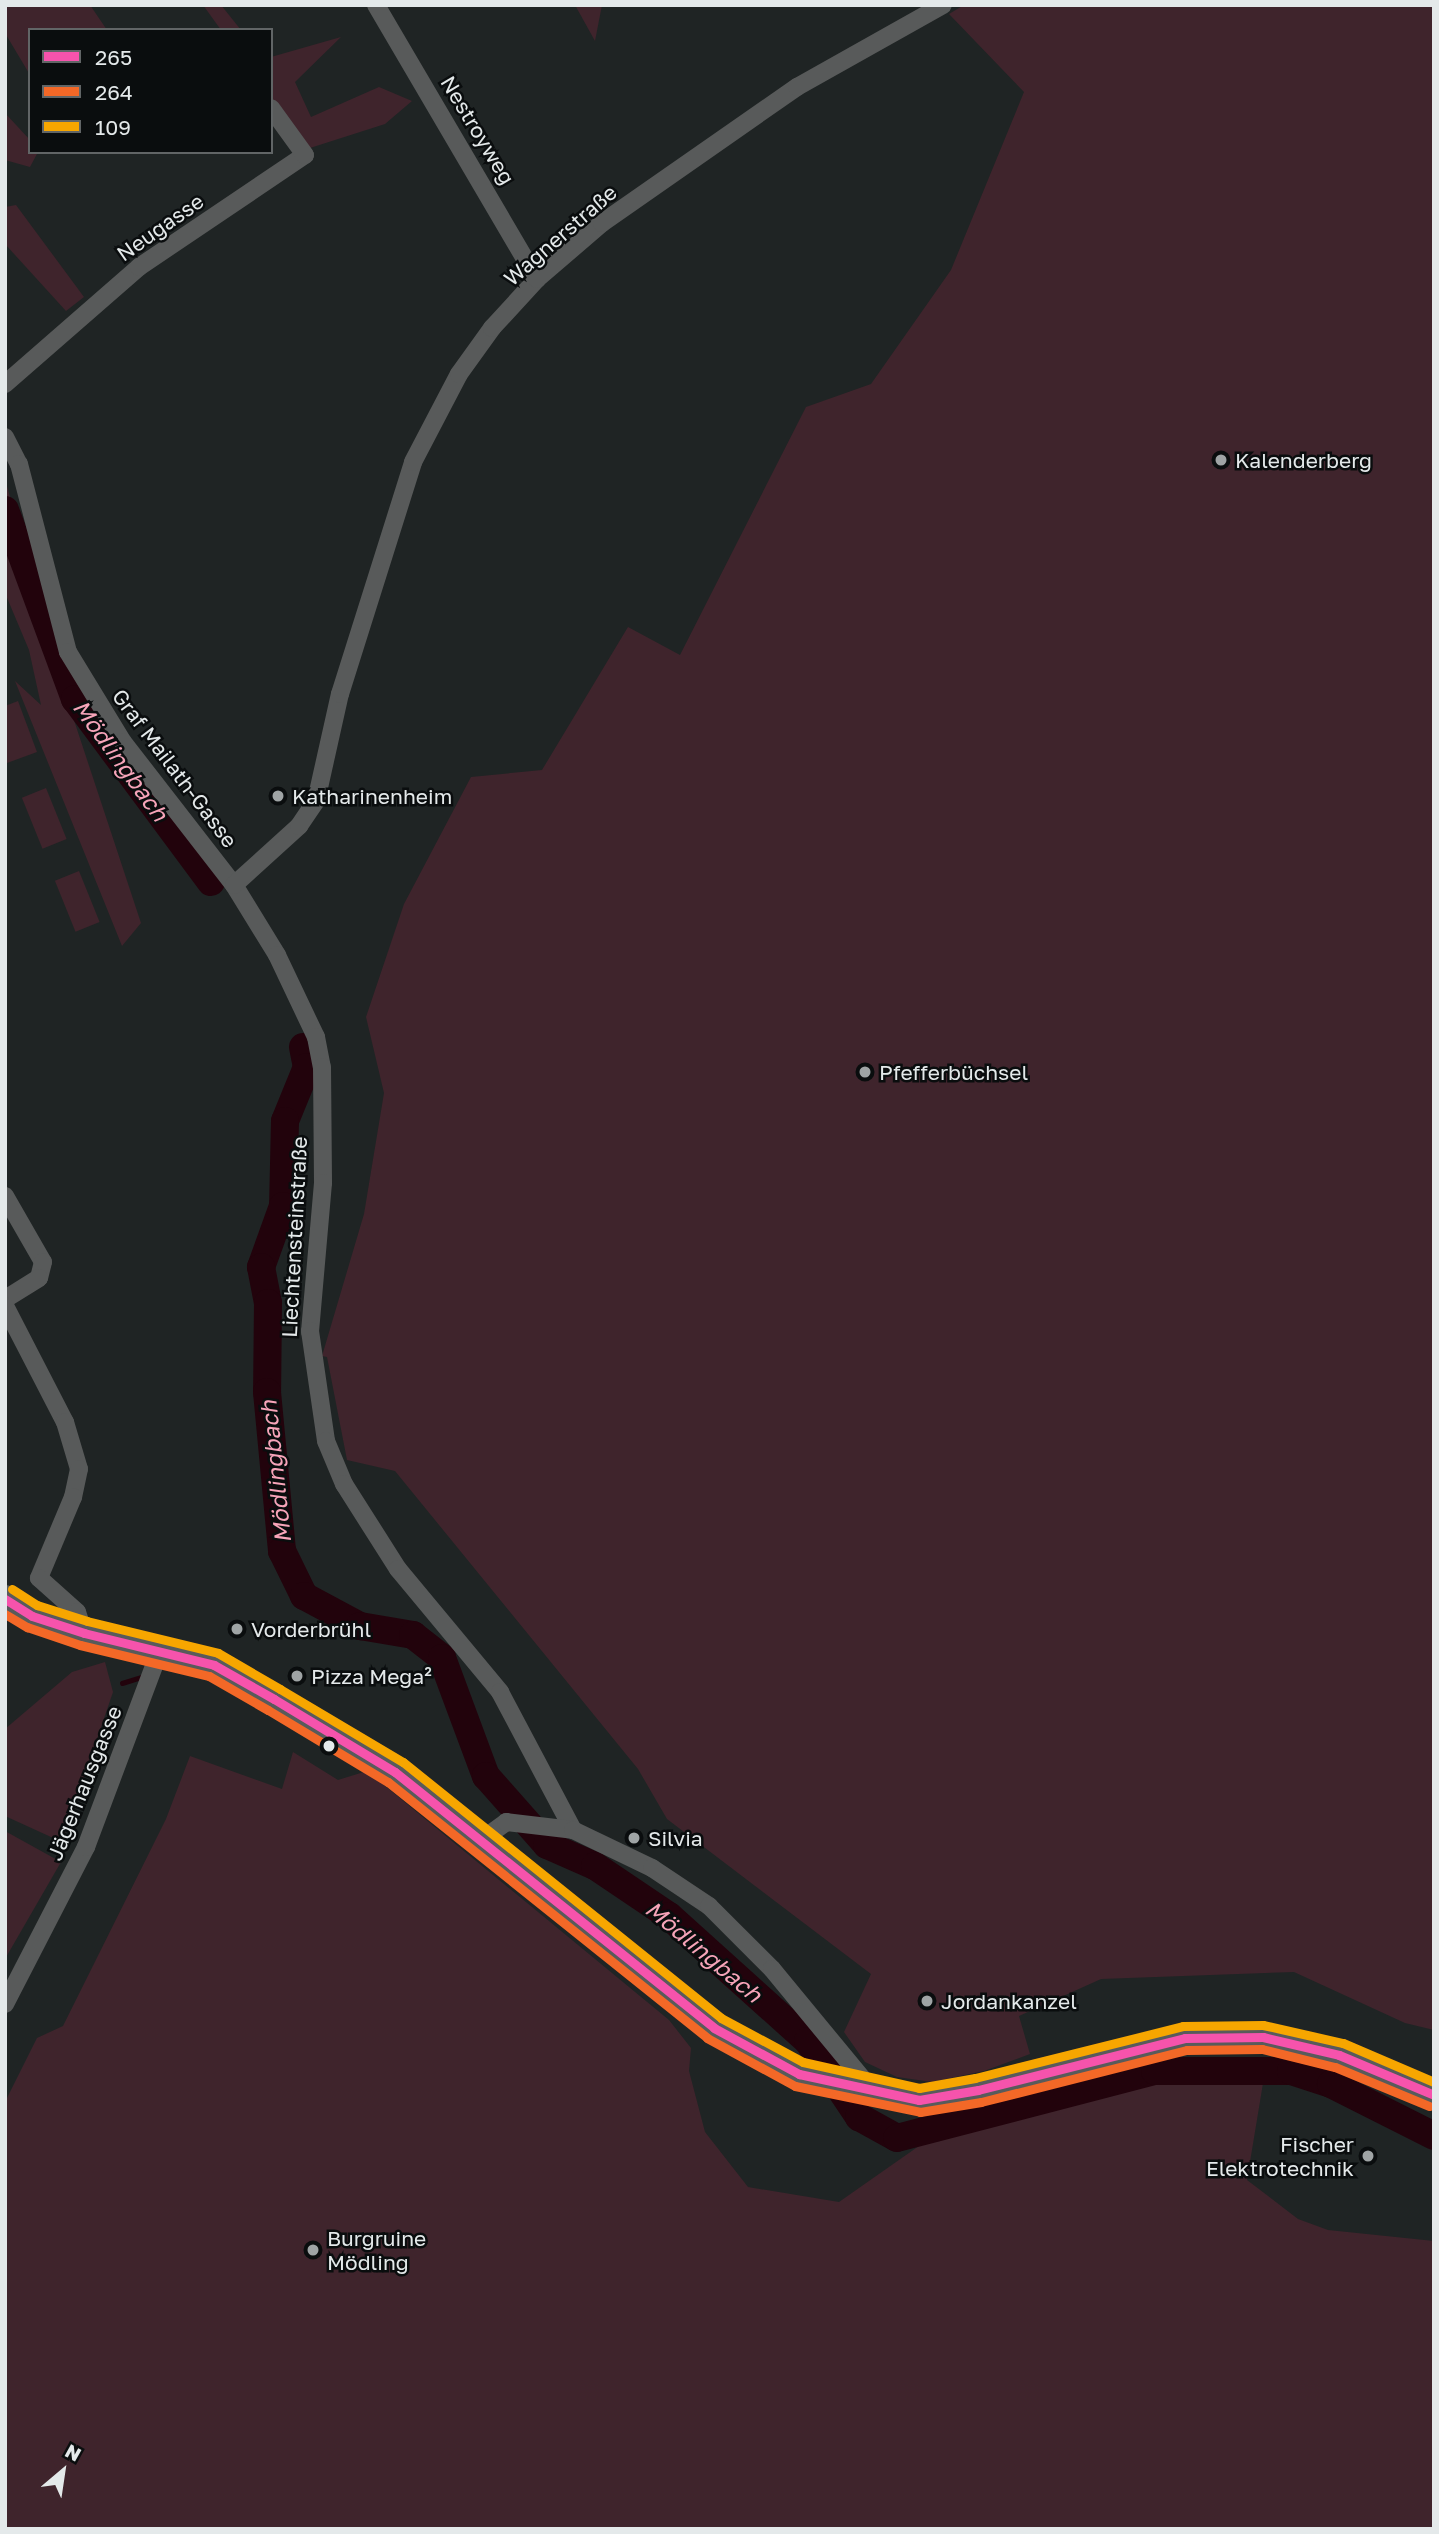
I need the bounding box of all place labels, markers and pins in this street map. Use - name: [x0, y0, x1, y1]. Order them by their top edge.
- place label: Kalenderberg: [1235, 447, 1372, 473]
- marker: Kalenderberg: [1213, 452, 1229, 468]
- place label: Katharinenheim: [292, 783, 452, 809]
- marker: Katharinenheim: [270, 788, 286, 804]
- place label: Pfefferbüchsel: [879, 1059, 1028, 1085]
- marker: Pfefferbüchsel: [857, 1064, 873, 1080]
- place label: Vorderbrühl: [251, 1616, 371, 1642]
- marker: Vorderbrühl: [229, 1621, 245, 1637]
- place label: Pizza Mega²: [311, 1663, 432, 1689]
- marker: Pizza Mega²: [289, 1668, 305, 1684]
- unlabelled marker: [322, 1739, 336, 1753]
- place label: Silvia: [648, 1825, 703, 1851]
- marker: Silvia: [626, 1830, 642, 1846]
- place label: Jordankanzel: [941, 1988, 1077, 2014]
- marker: Jordankanzel: [919, 1993, 935, 2009]
- place label: Fischer Elektrotechnik: [1206, 2131, 1354, 2181]
- marker: Fischer Elektrotechnik: [1360, 2148, 1376, 2164]
- place label: Burgruine Mödling: [327, 2225, 426, 2275]
- marker: Burgruine Mödling: [305, 2242, 321, 2258]

